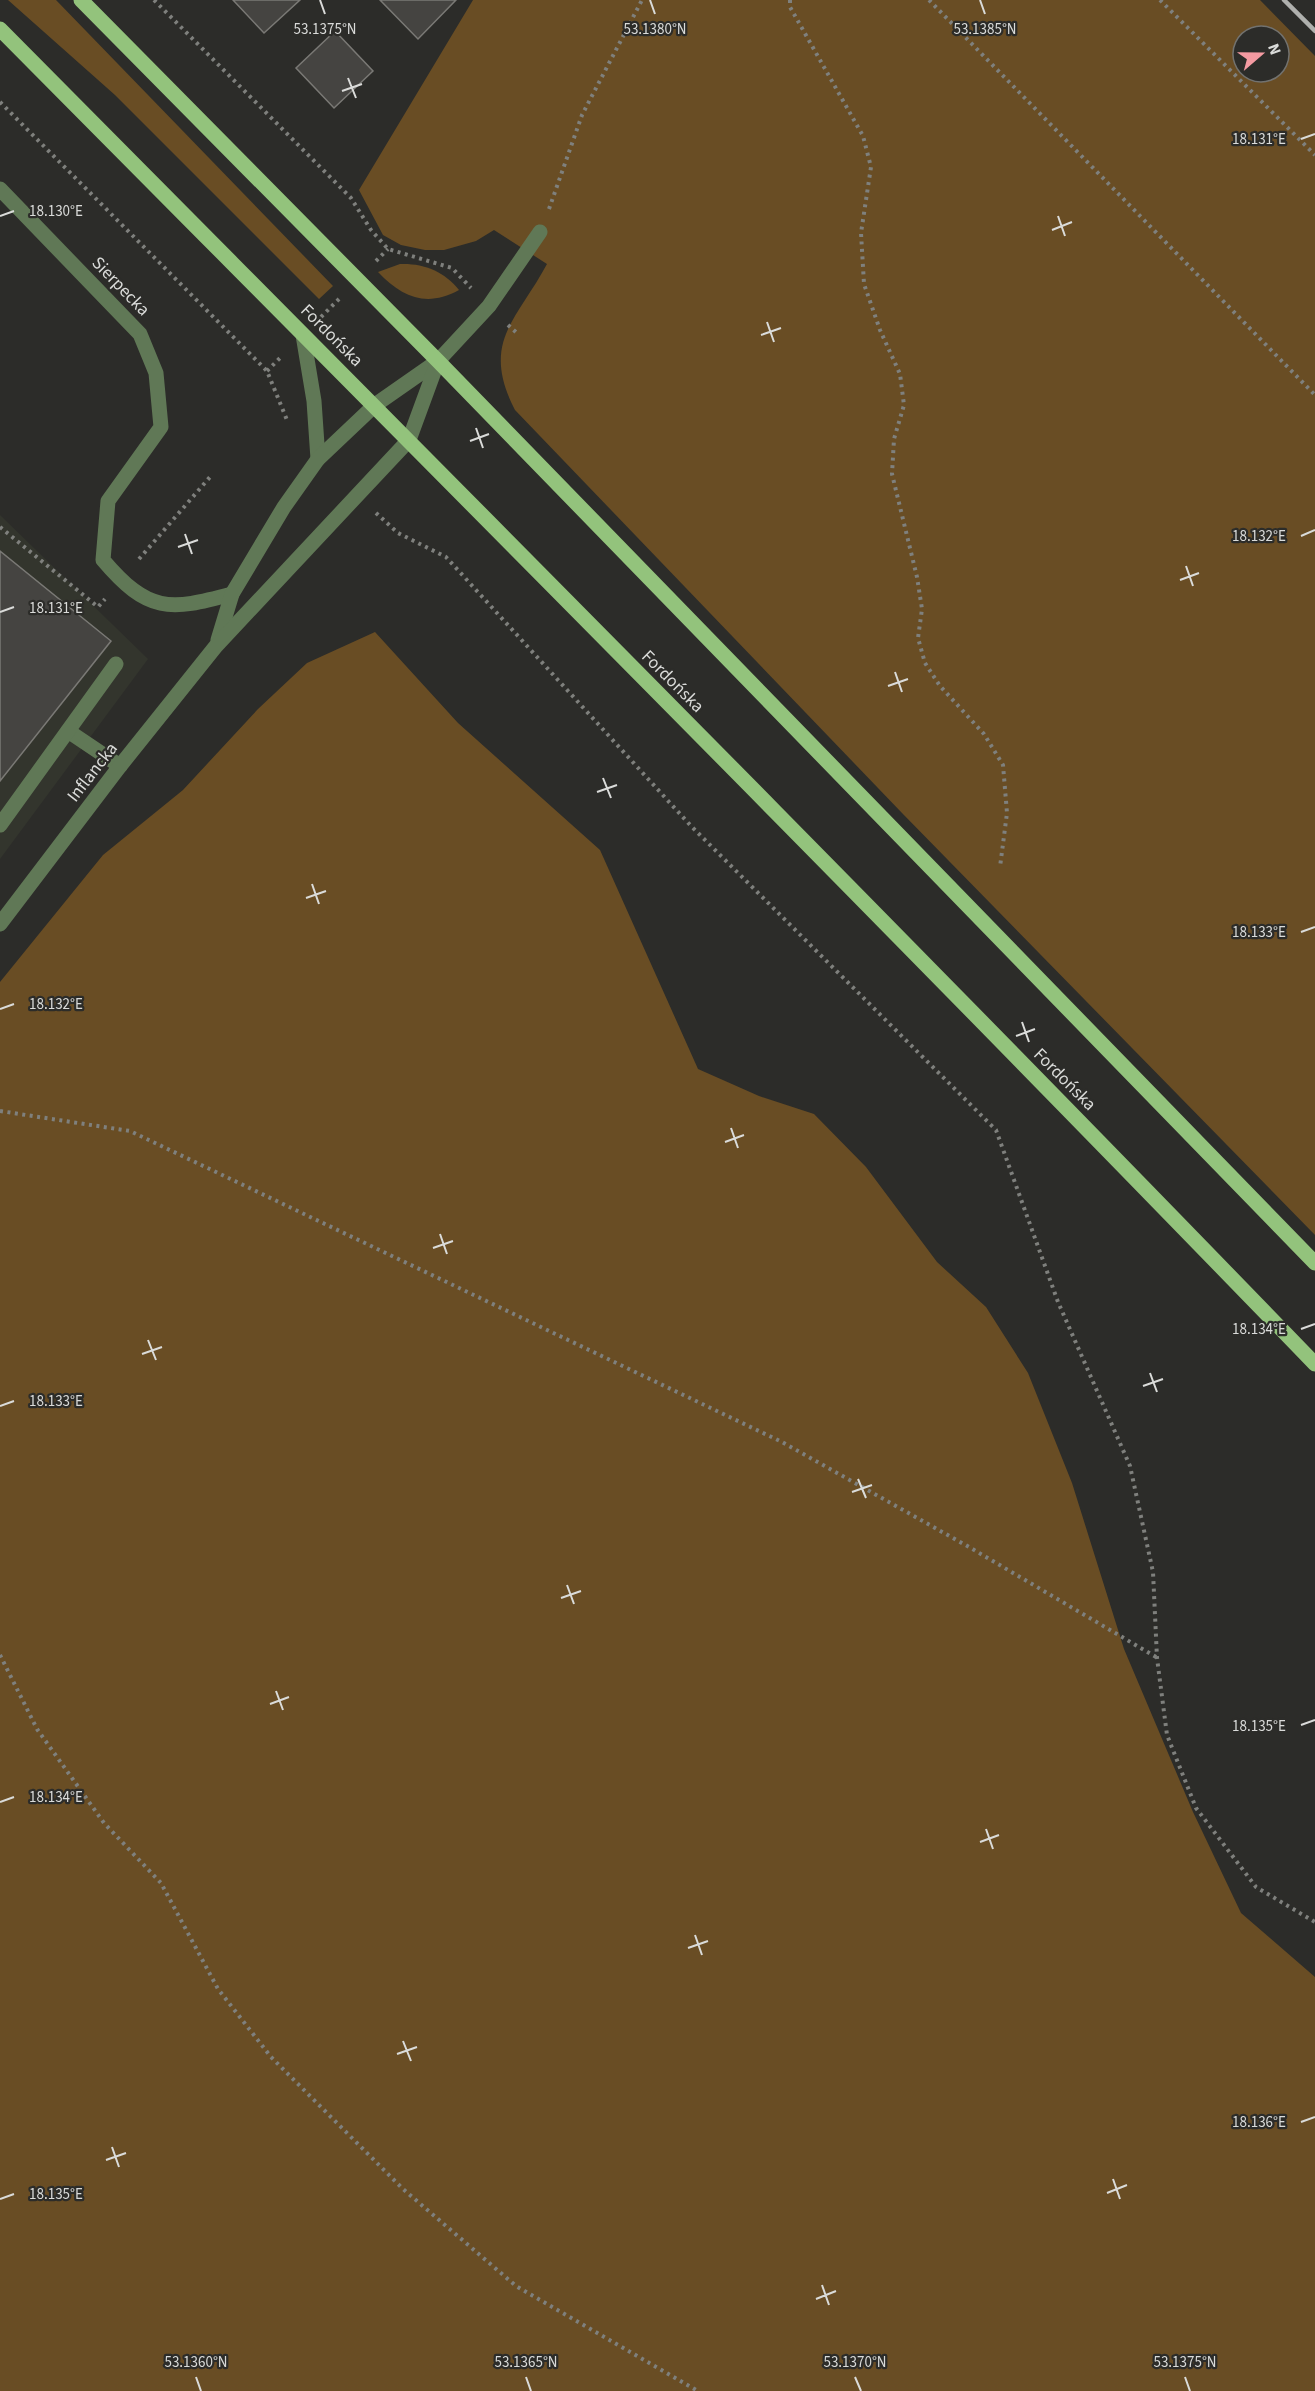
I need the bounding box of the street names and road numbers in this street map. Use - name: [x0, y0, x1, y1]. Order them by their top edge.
- street label: Sierpecka: [86, 251, 155, 322]
- street label: Fordońska: [295, 298, 369, 372]
- street label: Fordońska: [636, 644, 710, 718]
- street label: Inflancka: [61, 737, 124, 807]
- street label: Fordońska: [1028, 1042, 1102, 1116]

